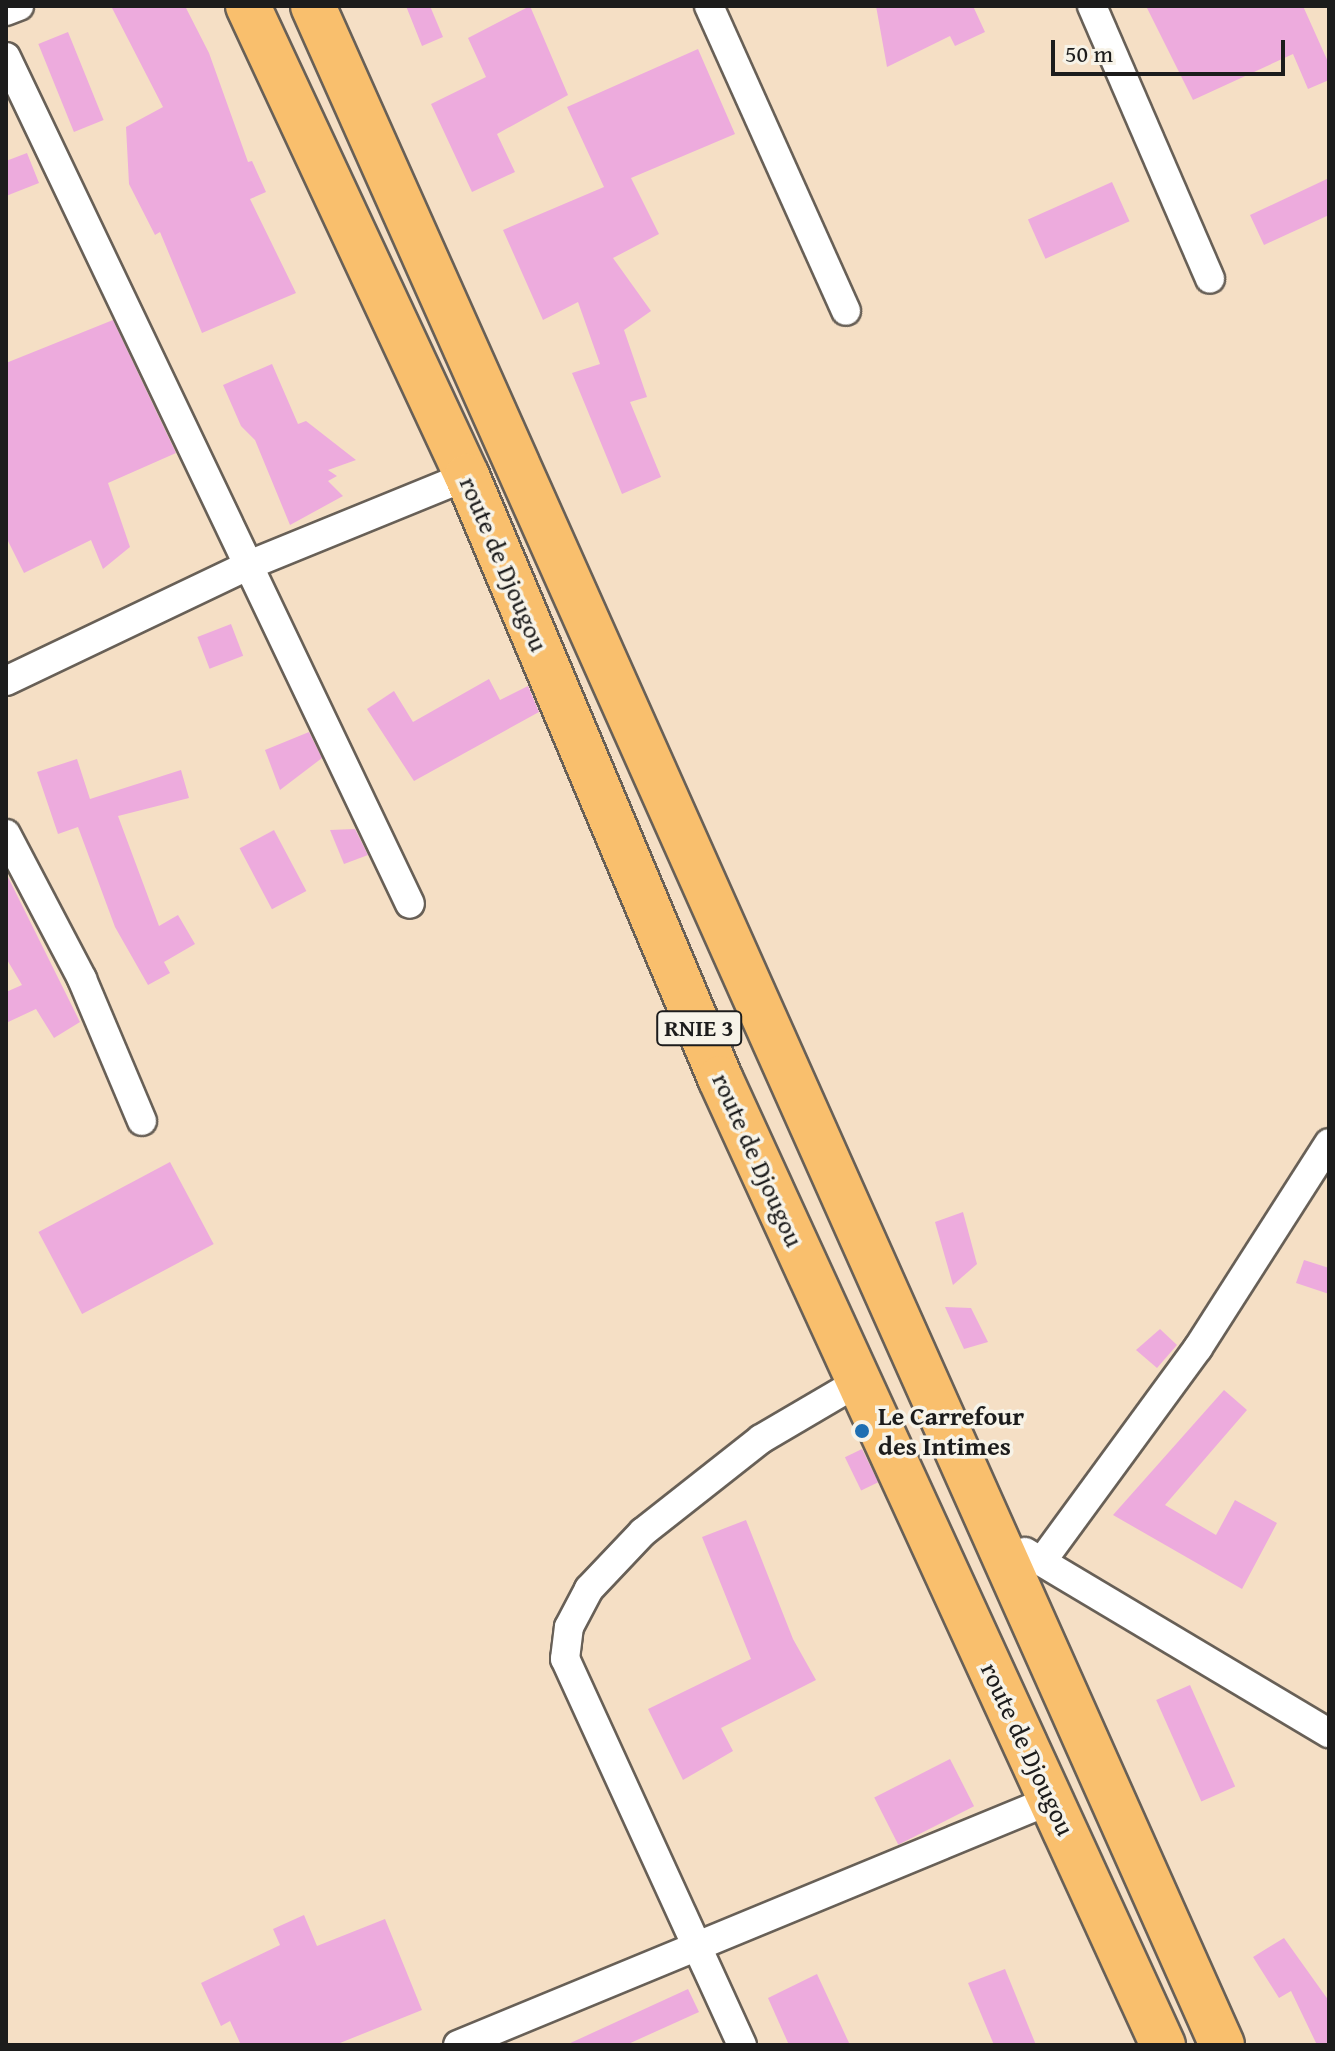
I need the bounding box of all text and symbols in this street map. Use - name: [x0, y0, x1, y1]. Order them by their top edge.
- scale bar: [1055, 24, 1289, 74]
- text: 50 m: [1065, 36, 1113, 71]
- street label: route de Djougou: [453, 472, 555, 656]
- road number: RNIE 3: [655, 1008, 743, 1048]
- street label: route de Djougou: [706, 1068, 810, 1252]
- place label: Le Carrefour des Intimes: [878, 1400, 1024, 1462]
- marker: Le Carrefour des Intimes: [853, 1422, 871, 1440]
- street label: route de Djougou: [974, 1658, 1082, 1840]

